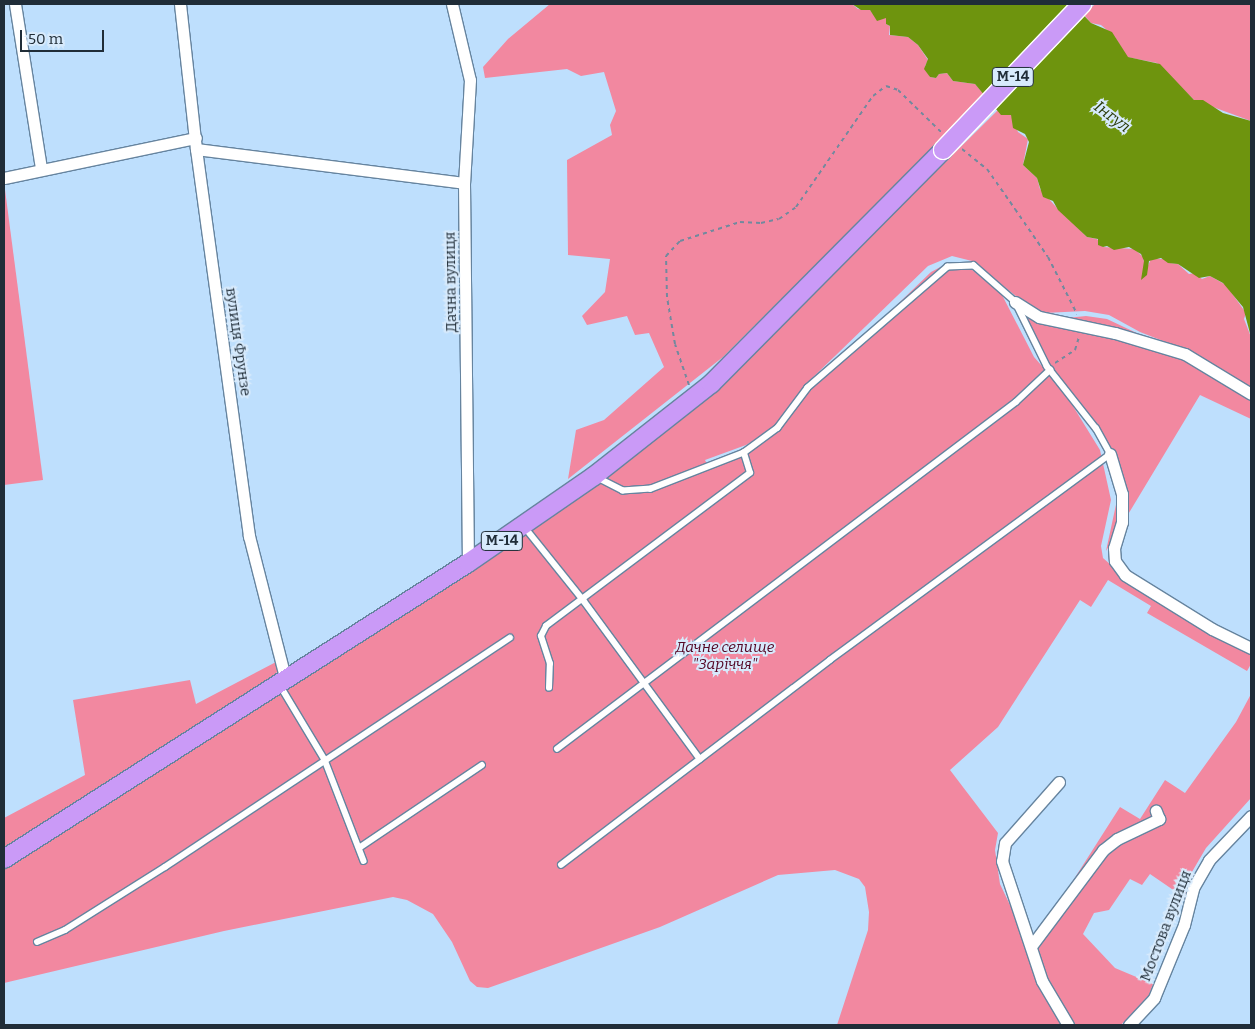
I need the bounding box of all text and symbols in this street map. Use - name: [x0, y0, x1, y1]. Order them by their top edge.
- scale bar: [22, 20, 106, 52]
- text: 50 m: [28, 30, 63, 48]
- road number: М-14: [992, 66, 1034, 88]
- water label: Інгул: [1090, 97, 1134, 137]
- street label: Дачна вулиця: [441, 232, 461, 332]
- street label: вулиця Фрунзе: [221, 287, 255, 397]
- road number: М-14: [481, 530, 523, 552]
- park label: Дачне селище "Заріччя": [676, 638, 774, 673]
- street label: Мостова вулиця: [1137, 868, 1195, 984]

